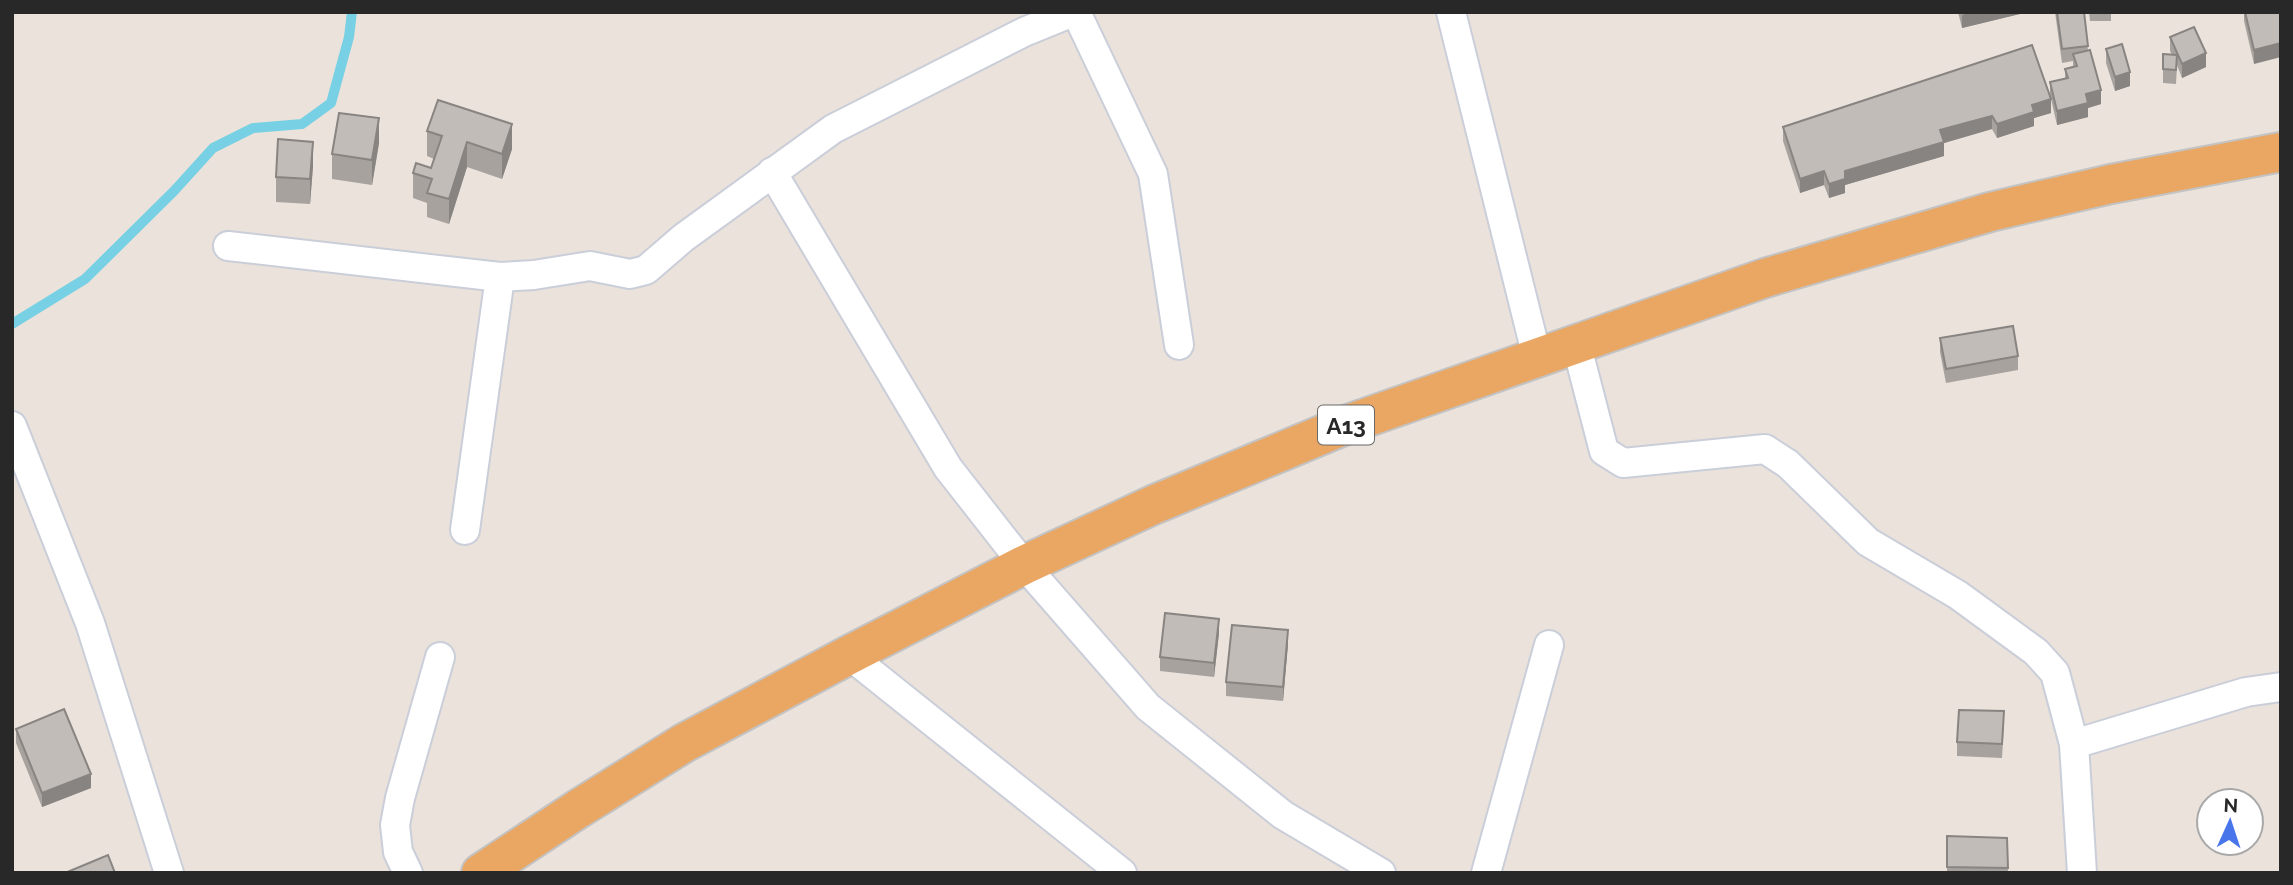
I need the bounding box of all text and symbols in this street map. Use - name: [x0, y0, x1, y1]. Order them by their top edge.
- road number: A13: [1318, 406, 1374, 444]
- north arrow: [2195, 787, 2265, 857]
- text: N: [2223, 794, 2239, 816]

